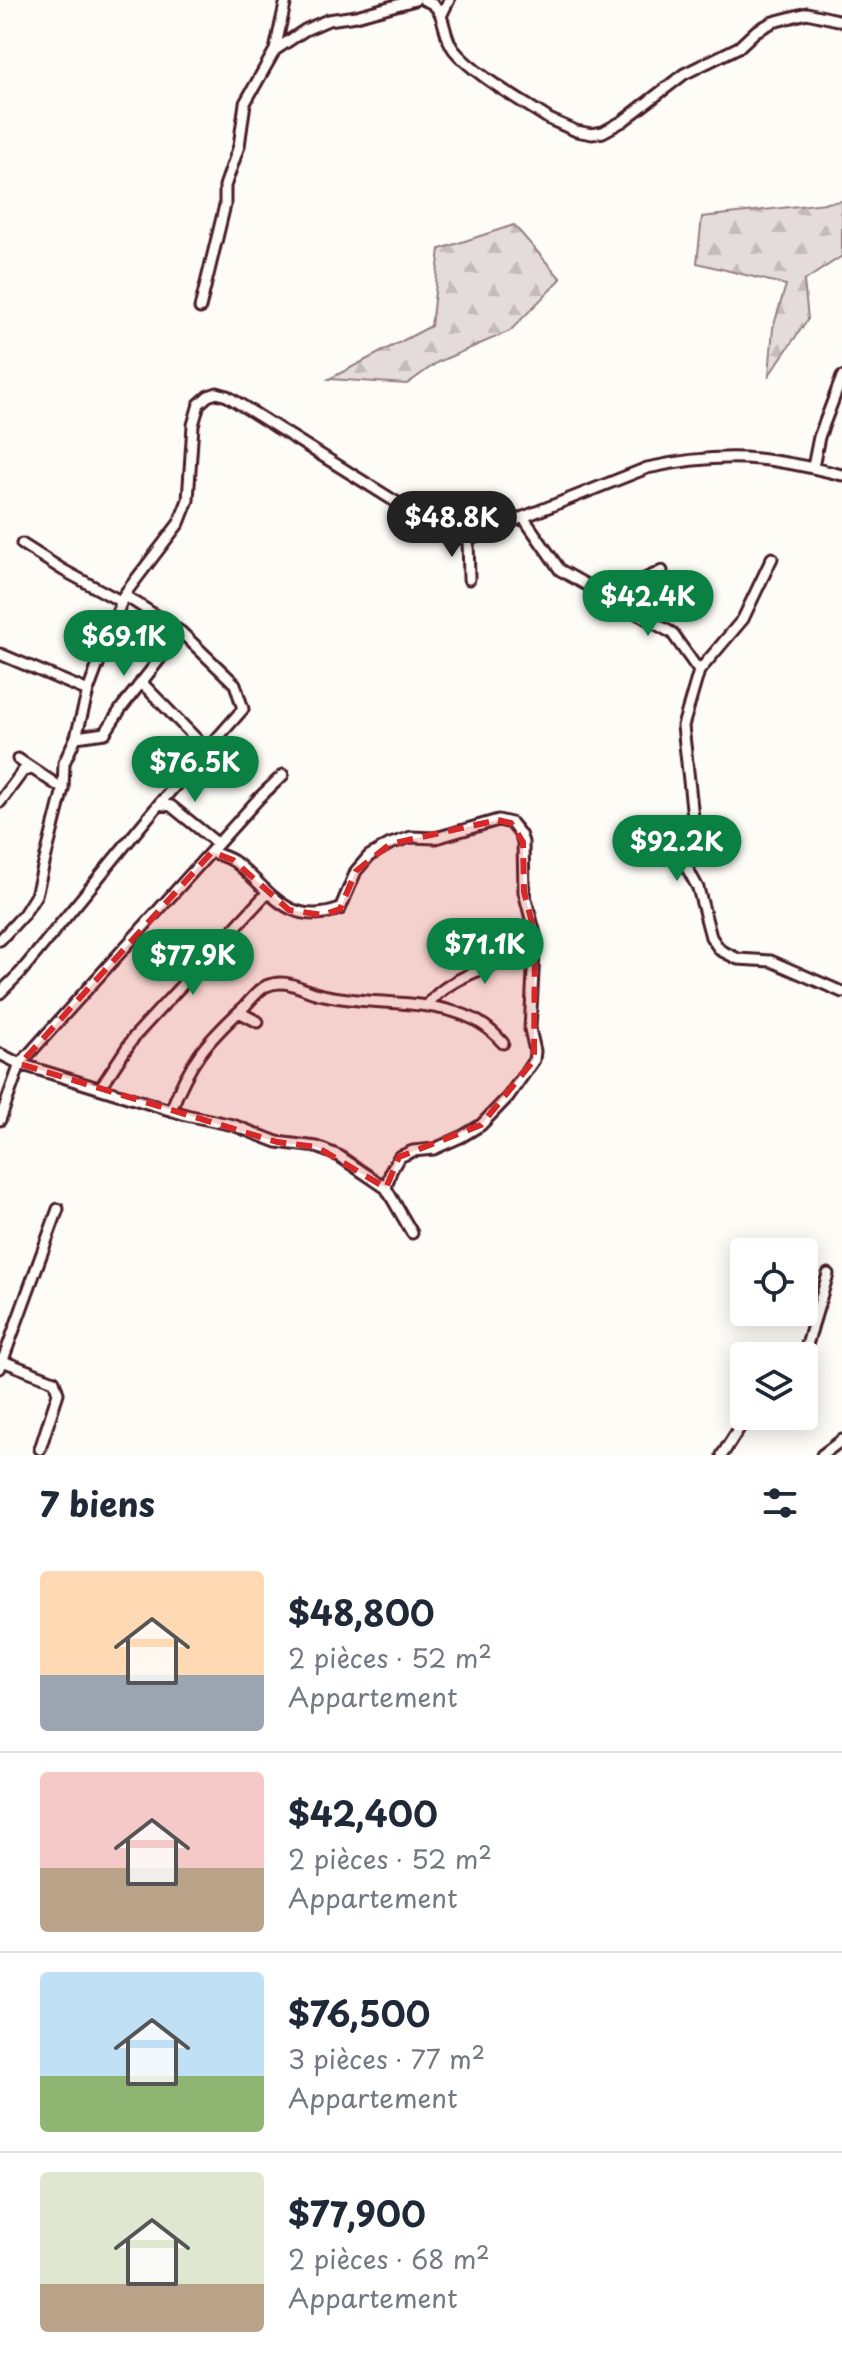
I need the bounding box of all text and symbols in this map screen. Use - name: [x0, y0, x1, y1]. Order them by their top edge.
- pin: $48.8K: [387, 491, 517, 559]
- text: $48.8K: [405, 497, 499, 536]
- pin: $42.4K: [583, 570, 713, 638]
- text: $42.4K: [601, 576, 695, 615]
- pin: $69.1K: [59, 610, 189, 678]
- text: $69.1K: [82, 616, 166, 655]
- pin: $76.5K: [130, 736, 260, 804]
- text: $76.5K: [150, 742, 240, 781]
- pin: $92.2K: [612, 815, 742, 883]
- text: $92.2K: [630, 821, 724, 860]
- pin: $71.1K: [420, 918, 550, 986]
- text: $71.1K: [445, 924, 525, 963]
- pin: $77.9K: [128, 929, 258, 997]
- text: $77.9K: [150, 935, 236, 974]
- map controls: [730, 1238, 818, 1430]
- button: locate: [730, 1238, 818, 1326]
- button: layers: [730, 1342, 818, 1430]
- text: 7 biens: [40, 1477, 155, 1529]
- icon: filters: [758, 1481, 802, 1525]
- text: $48,800: [288, 1586, 435, 1638]
- icon: home: [104, 1603, 200, 1699]
- text: 2 pièces · 52 m²: [288, 1638, 492, 1677]
- text: Appartement: [288, 1677, 458, 1716]
- text: $42,400: [288, 1787, 438, 1839]
- icon: home: [104, 1804, 200, 1900]
- text: 2 pièces · 52 m²: [288, 1839, 492, 1878]
- text: Appartement: [288, 1878, 458, 1917]
- text: $76,500: [288, 1987, 430, 2039]
- icon: home: [104, 2004, 200, 2100]
- text: 3 pièces · 77 m²: [288, 2039, 485, 2078]
- text: Appartement: [288, 2078, 458, 2117]
- text: $77,900: [288, 2187, 426, 2239]
- icon: home: [104, 2204, 200, 2300]
- text: 2 pièces · 68 m²: [288, 2239, 490, 2278]
- text: Appartement: [288, 2278, 458, 2317]

